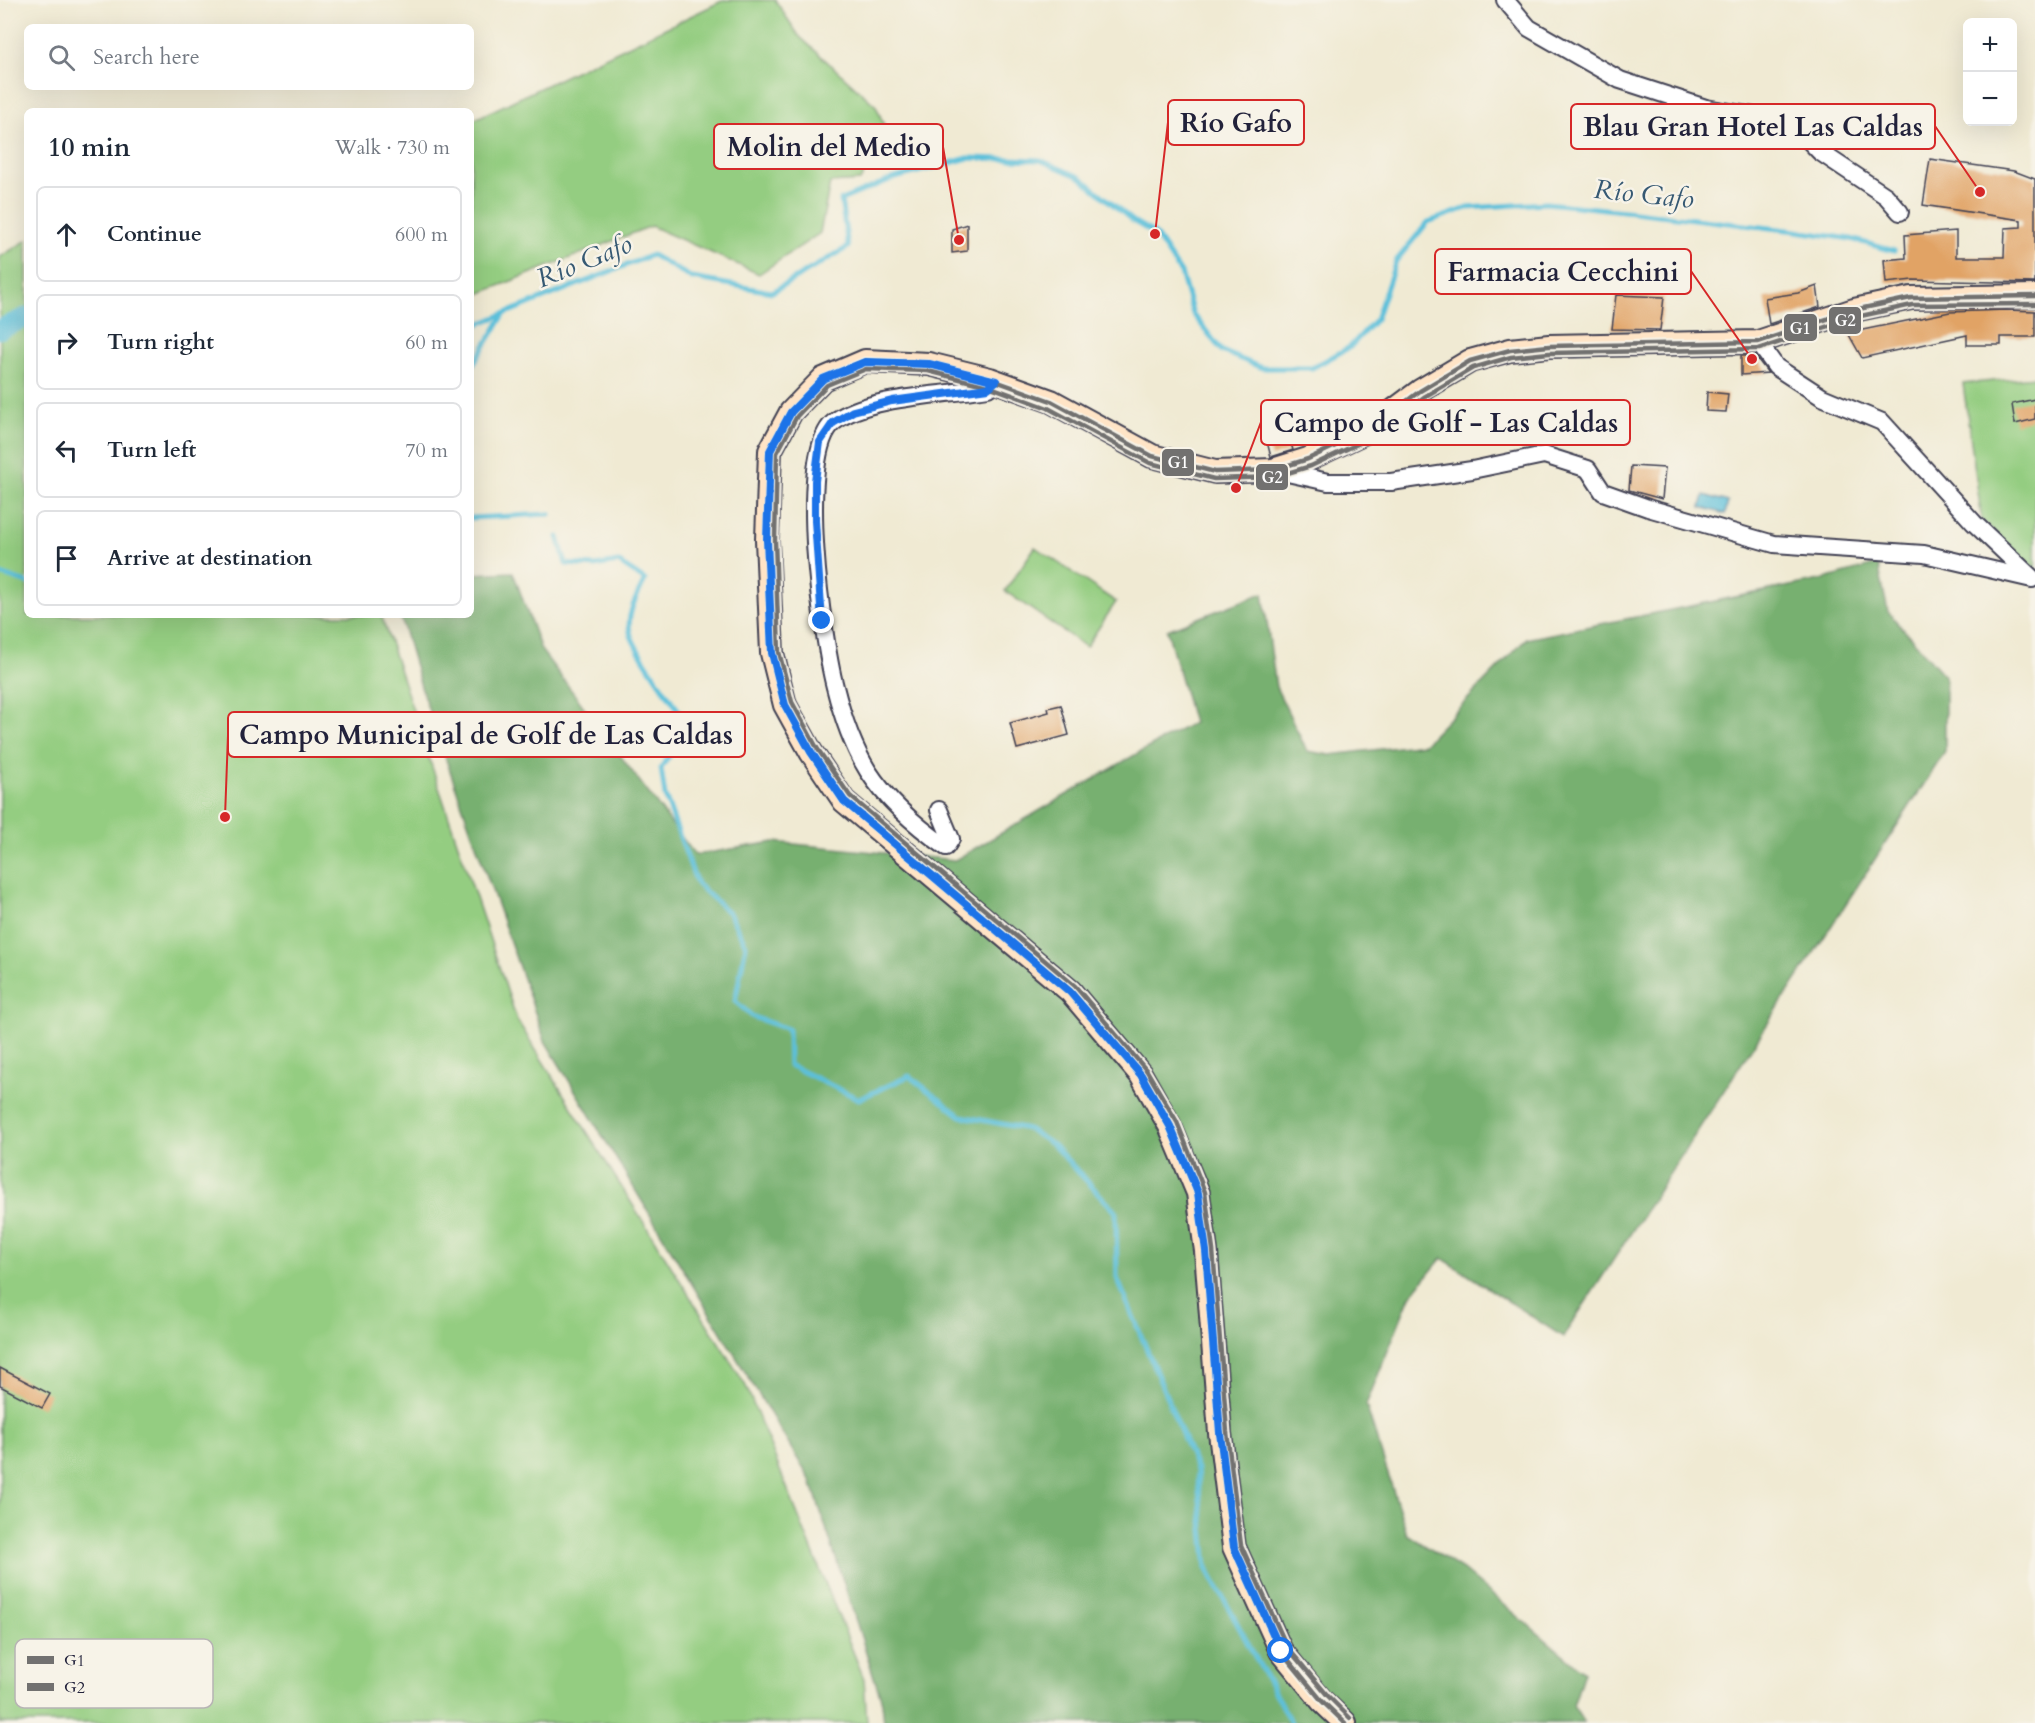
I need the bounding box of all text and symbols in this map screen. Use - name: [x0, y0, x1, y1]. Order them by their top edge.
- map controls: [1963, 18, 2017, 126]
- button: +: [1963, 18, 2017, 72]
- search box: [24, 24, 474, 90]
- icon: search: [45, 41, 78, 74]
- text: Search here: [93, 42, 200, 72]
- button: −: [1963, 72, 2017, 126]
- callout: Río Gafo: [1168, 100, 1304, 145]
- callout: Blau Gran Hotel Las Caldas: [1571, 104, 1935, 149]
- text: Río Gafo: [1180, 105, 1292, 142]
- text: Blau Gran Hotel Las Caldas: [1583, 109, 1923, 146]
- callout: Molin del Medio: [714, 124, 943, 169]
- text: Molin del Medio: [727, 129, 931, 166]
- text: 10 min: [48, 130, 131, 165]
- text: Walk · 730 m: [335, 134, 450, 161]
- water label: Río Gafo: [1592, 171, 1696, 218]
- icon: ahead: [50, 218, 83, 251]
- text: Continue: [107, 219, 202, 249]
- text: 600 m: [395, 221, 448, 248]
- water label: Río Gafo: [531, 225, 638, 297]
- callout: Farmacia Cecchini: [1435, 249, 1691, 294]
- text: Farmacia Cecchini: [1447, 254, 1679, 291]
- line badge: G2: [1828, 306, 1862, 335]
- text: G2: [1834, 310, 1856, 332]
- line badge: G1: [1783, 313, 1818, 342]
- text: G1: [1789, 318, 1811, 340]
- icon: right: [50, 326, 83, 359]
- text: Turn right: [107, 327, 214, 357]
- text: 60 m: [405, 329, 448, 356]
- callout: Campo de Golf - Las Caldas: [1261, 400, 1630, 445]
- text: Campo de Golf - Las Caldas: [1274, 405, 1618, 442]
- icon: left: [50, 434, 83, 467]
- text: Turn left: [107, 435, 196, 465]
- text: 70 m: [405, 437, 448, 464]
- line badge: G1: [1161, 448, 1195, 477]
- text: G1: [1167, 452, 1189, 474]
- line badge: G2: [1255, 463, 1289, 491]
- text: G2: [1261, 467, 1283, 489]
- icon: arrive: [50, 542, 83, 575]
- text: Arrive at destination: [107, 543, 312, 573]
- route end: [808, 607, 834, 633]
- callout: Campo Municipal de Golf de Las Caldas: [228, 712, 745, 757]
- text: Campo Municipal de Golf de Las Caldas: [239, 717, 733, 754]
- route start: [1267, 1637, 1293, 1663]
- legend: [15, 1639, 213, 1708]
- text: G1: [64, 1650, 85, 1672]
- text: G2: [64, 1677, 85, 1699]

